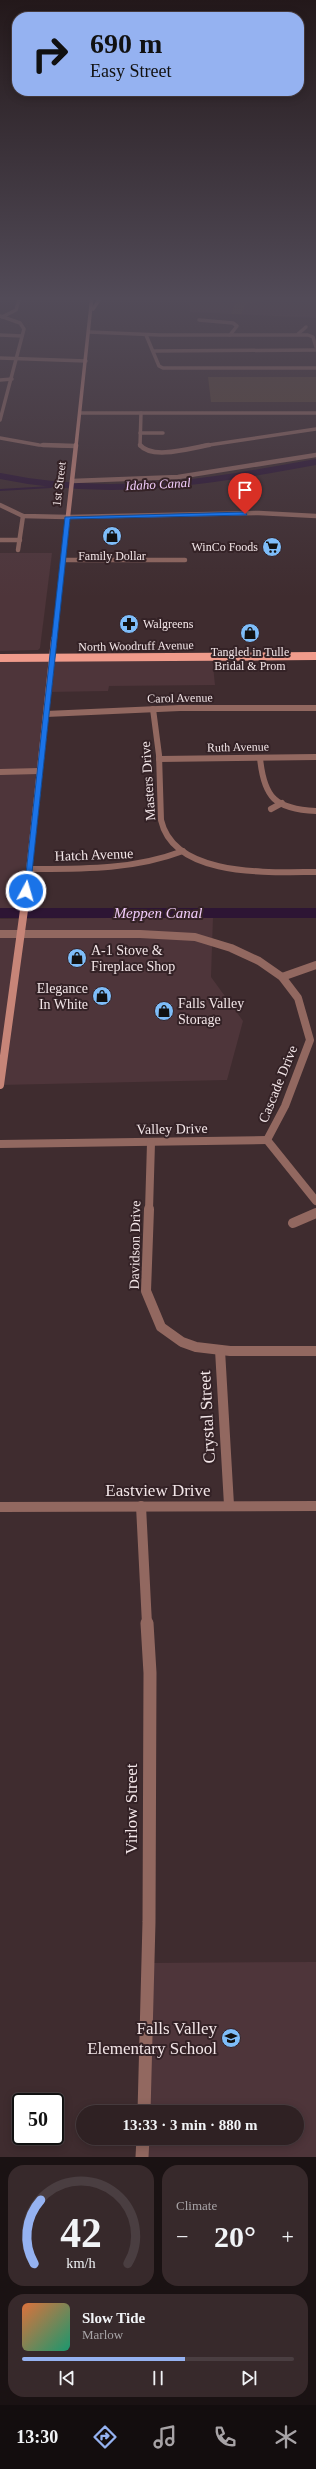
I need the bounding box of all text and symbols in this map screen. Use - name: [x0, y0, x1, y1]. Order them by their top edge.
- icon: right: [24, 28, 76, 80]
- text: 690 m: [90, 28, 162, 59]
- text: Easy Street: [90, 61, 171, 81]
- street label: 1st Street: [49, 460, 69, 507]
- pin: [228, 473, 262, 514]
- water label: Idaho Canal: [124, 475, 191, 493]
- icon: arrive: [234, 479, 256, 501]
- shop icon: Family Dollar: [101, 525, 123, 547]
- supermarket icon: WinCo Foods: [261, 536, 283, 558]
- place label: WinCo Foods: [191, 540, 258, 554]
- place label: Family Dollar: [78, 549, 146, 563]
- pharmacy icon: Walgreens: [118, 613, 140, 635]
- place label: Walgreens: [143, 617, 194, 631]
- shop icon: Tangled in Tulle Bridal & Prom: [239, 622, 261, 644]
- street label: North Woodruff Avenue: [78, 638, 194, 654]
- place label: Tangled in Tulle Bridal & Prom: [211, 645, 289, 673]
- street label: Carol Avenue: [147, 690, 213, 706]
- street label: Ruth Avenue: [207, 739, 269, 755]
- street label: Masters Drive: [138, 741, 158, 821]
- street label: Hatch Avenue: [54, 846, 134, 864]
- position arrow: [5, 870, 47, 912]
- water label: Meppen Canal: [113, 905, 202, 921]
- place label: A-1 Stove & Fireplace Shop: [91, 943, 175, 974]
- shop icon: A-1 Stove & Fireplace Shop: [66, 947, 88, 969]
- place label: Elegance In White: [37, 981, 88, 1012]
- shop icon: Elegance In White: [91, 985, 113, 1007]
- place label: Falls Valley Storage: [178, 996, 244, 1027]
- shop icon: Falls Valley Storage: [153, 1000, 175, 1022]
- street label: Cascade Drive: [256, 1043, 300, 1125]
- street label: Valley Drive: [136, 1121, 208, 1137]
- street label: Davidson Drive: [127, 1200, 143, 1290]
- street label: Crystal Street: [195, 1370, 219, 1464]
- street label: Eastview Drive: [105, 1481, 211, 1500]
- street label: Virlow Street: [122, 1763, 141, 1855]
- place label: Falls Valley Elementary School: [87, 2019, 217, 2058]
- school or university icon: Falls Valley Elementary School: [220, 2027, 242, 2049]
- speed limit sign: 50: [12, 2093, 64, 2145]
- text: 13:33 · 3 min · 880 m: [123, 2117, 258, 2133]
- text: Climate: [176, 2198, 217, 2213]
- text: 42: [60, 2209, 102, 2255]
- text: 20°: [214, 2220, 256, 2253]
- text: −: [176, 2224, 188, 2249]
- text: +: [282, 2224, 294, 2249]
- text: km/h: [66, 2254, 96, 2270]
- text: Slow Tide: [82, 2310, 145, 2326]
- text: Marlow: [82, 2327, 123, 2342]
- icon: previous: [56, 2367, 78, 2389]
- icon: pause: [147, 2367, 169, 2389]
- icon: next: [238, 2367, 260, 2389]
- icon: directions: [91, 2423, 119, 2451]
- icon: music: [151, 2423, 179, 2451]
- icon: phone: [211, 2423, 239, 2451]
- icon: climate: [272, 2423, 300, 2451]
- text: 13:30: [16, 2427, 58, 2447]

